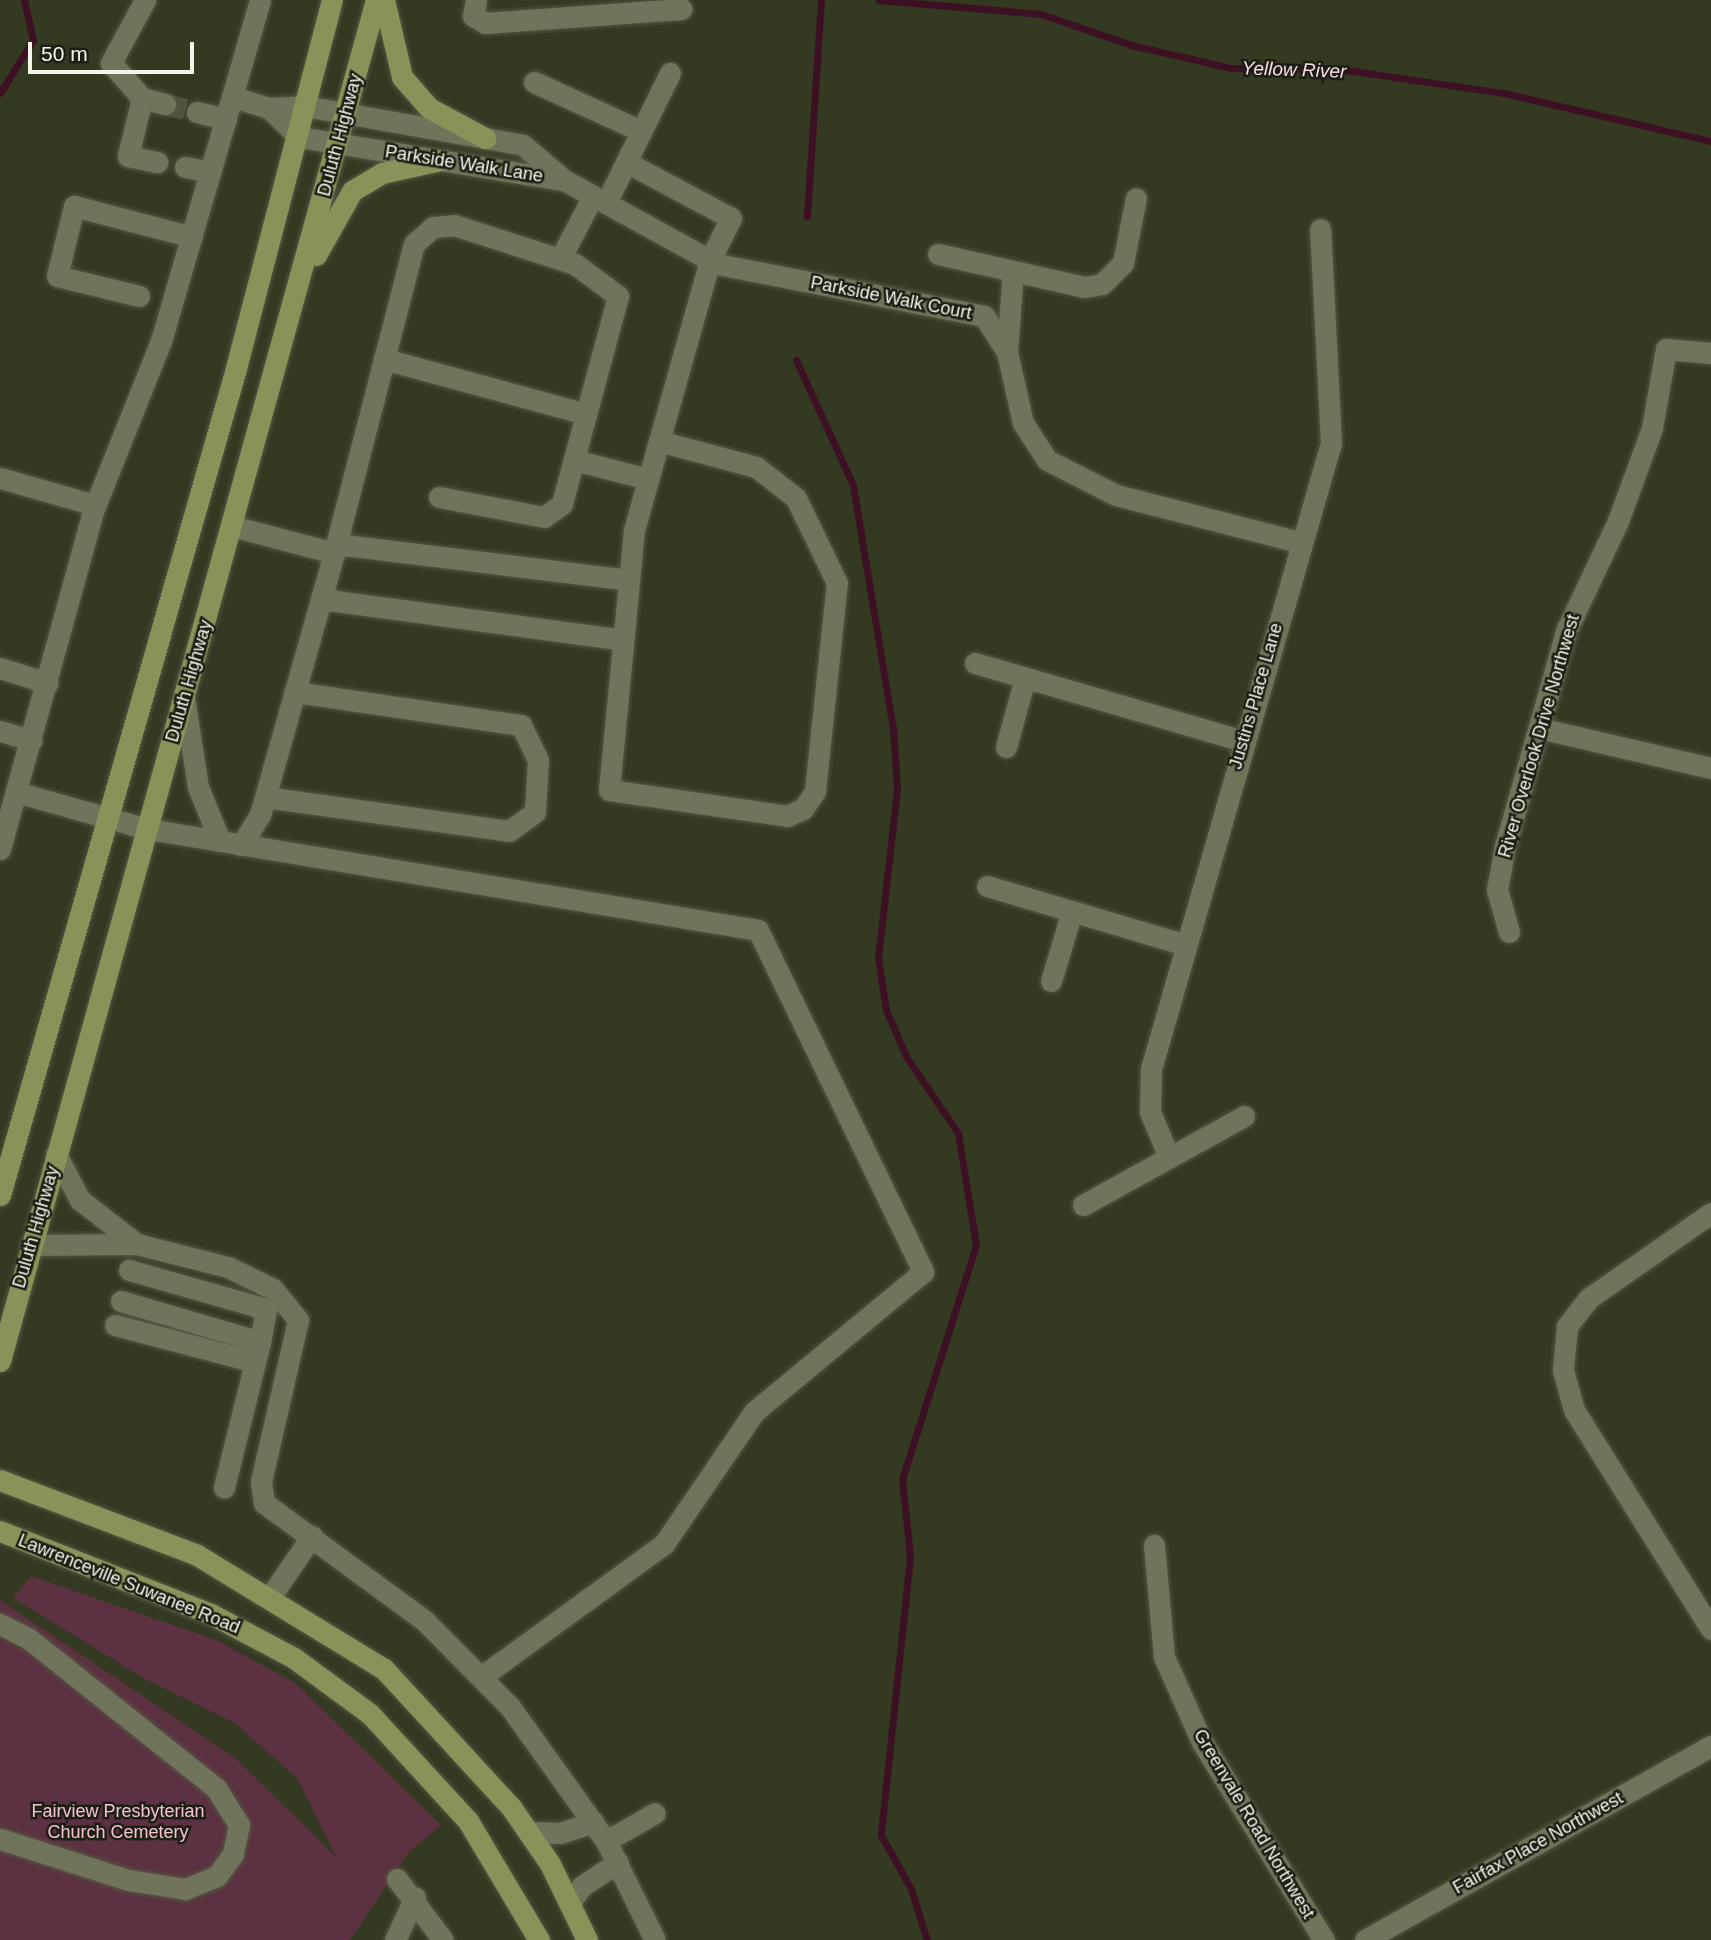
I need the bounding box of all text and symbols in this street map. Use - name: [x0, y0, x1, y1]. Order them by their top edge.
- scale bar: [32, 28, 198, 72]
- text: 50 m: [41, 42, 88, 65]
- water label: Yellow River: [1241, 57, 1347, 83]
- street label: Duluth Highway: [313, 71, 367, 199]
- street label: Parkside Walk Lane: [384, 141, 544, 187]
- street label: Parkside Walk Court: [809, 272, 973, 324]
- street label: River Overlook Drive Northwest: [1494, 612, 1584, 860]
- street label: Duluth Highway: [161, 617, 217, 745]
- street label: Justins Place Lane: [1225, 620, 1287, 772]
- street label: Duluth Highway: [8, 1163, 64, 1291]
- street label: Lawrenceville Suwanee Road: [15, 1530, 243, 1638]
- street label: Greenvale Road Northwest: [1189, 1725, 1319, 1923]
- street label: Fairfax Place Northwest: [1449, 1787, 1627, 1899]
- park label: Fairview Presbyterian Church Cemetery: [31, 1801, 205, 1843]

